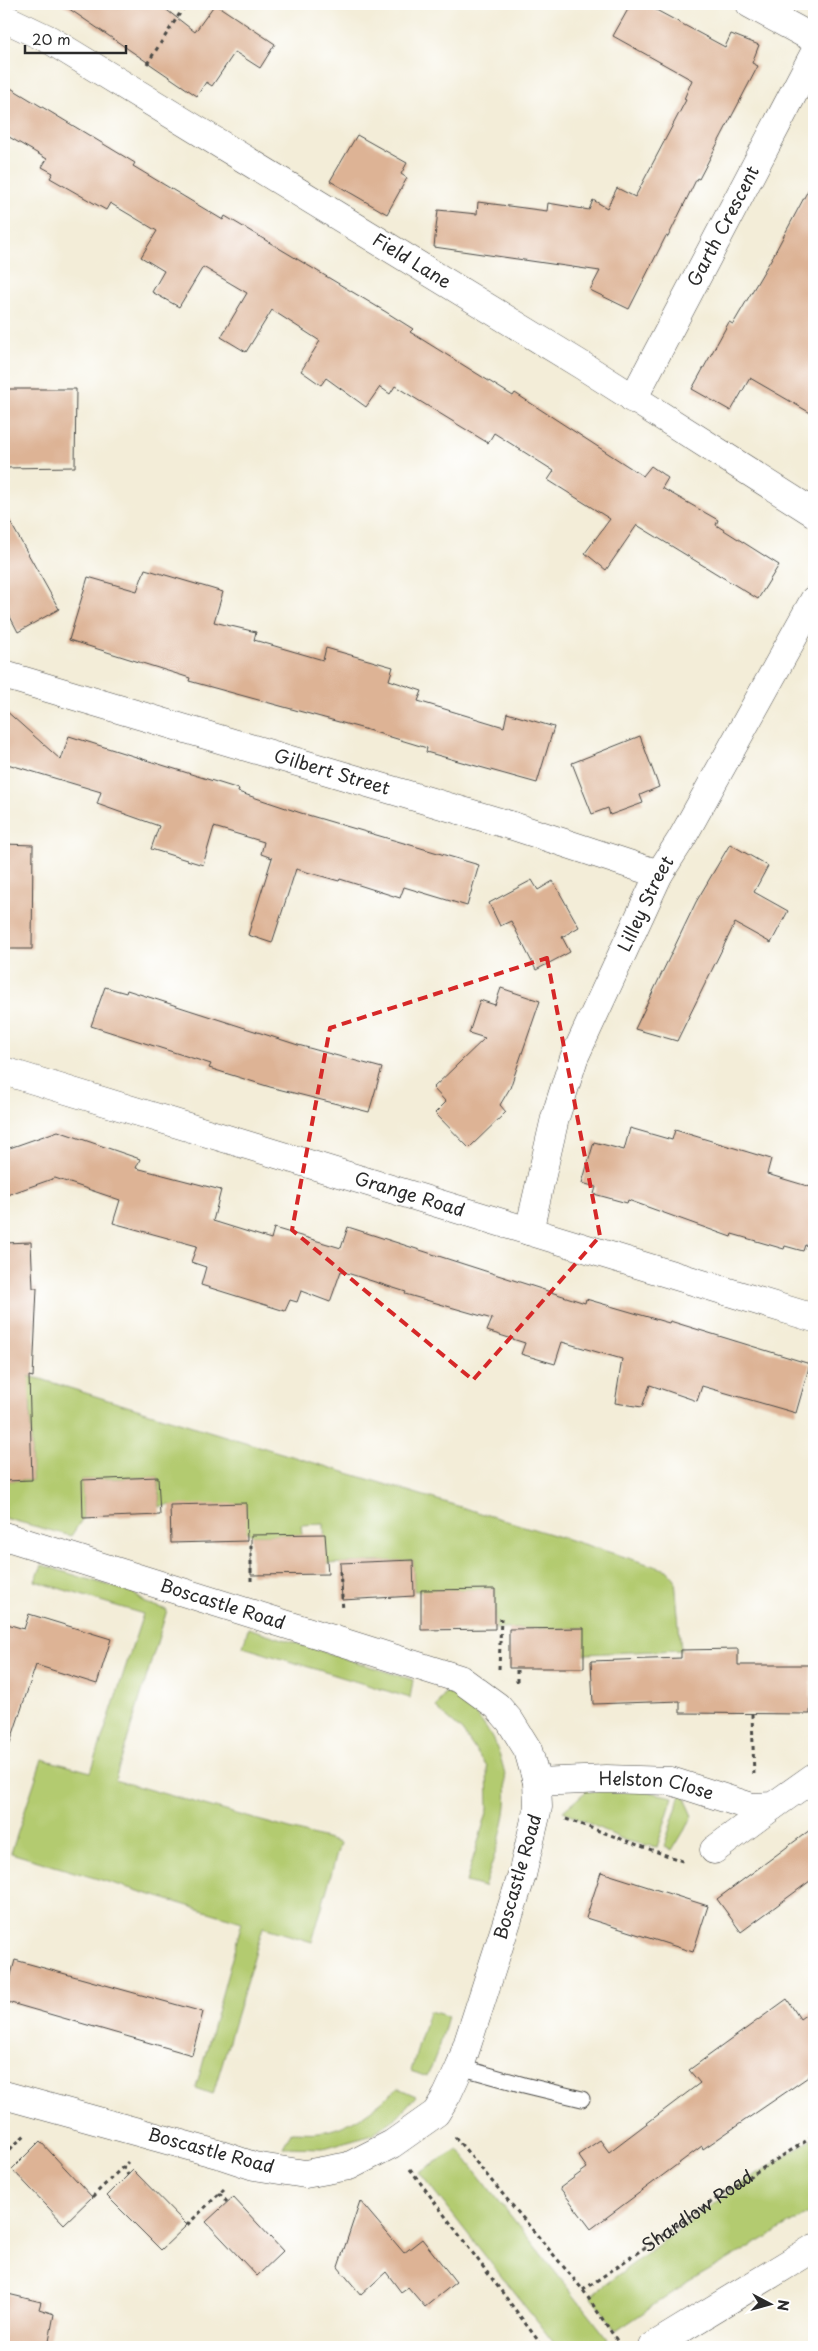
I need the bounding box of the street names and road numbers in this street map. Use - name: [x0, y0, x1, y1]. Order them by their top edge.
- street label: Garth Crescent: [679, 160, 765, 291]
- street label: Field Lane: [368, 226, 457, 294]
- street label: Gilbert Street: [271, 741, 394, 801]
- street label: Lilley Street: [610, 850, 679, 956]
- street label: Grange Road: [352, 1164, 468, 1223]
- street label: Boscastle Road: [157, 1571, 289, 1635]
- street label: Helston Close: [598, 1764, 718, 1806]
- street label: Boscastle Road: [486, 1810, 547, 1943]
- street label: Boscastle Road: [145, 2120, 278, 2179]
- street label: Shardlow Road: [636, 2162, 758, 2258]

